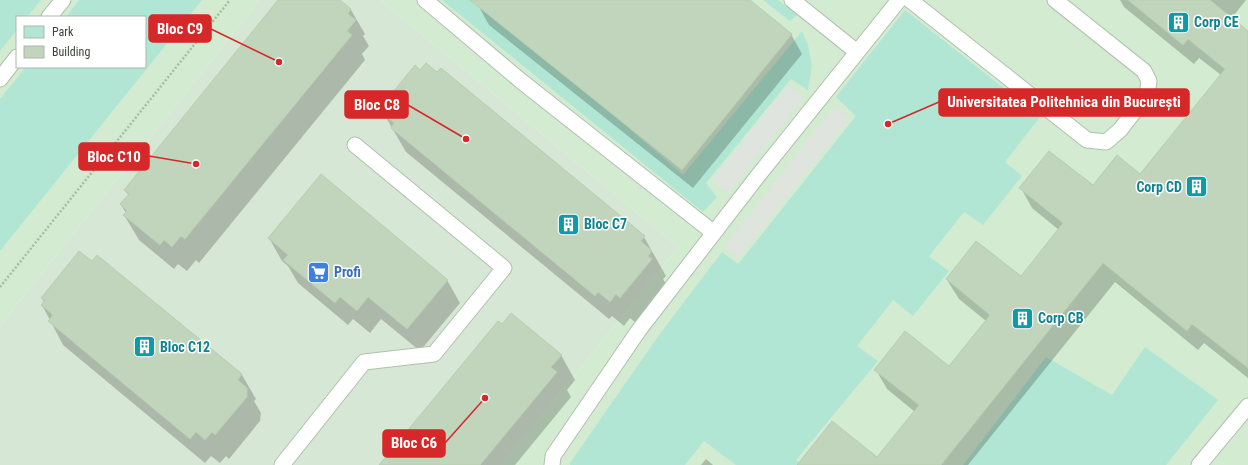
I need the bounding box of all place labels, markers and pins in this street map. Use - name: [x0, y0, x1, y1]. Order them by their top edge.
- building icon: Corp CE: [1165, 9, 1191, 35]
- place label: Corp CE: [1194, 14, 1239, 30]
- callout: Bloc C9: [149, 15, 211, 42]
- callout: Universitatea Politehnica din București: [939, 89, 1189, 116]
- callout: Bloc C8: [345, 91, 408, 118]
- callout: Bloc C10: [79, 143, 149, 170]
- building icon: Corp CD: [1184, 174, 1210, 200]
- place label: Corp CD: [1136, 179, 1182, 195]
- building icon: Bloc C7: [556, 211, 582, 237]
- place label: Bloc C7: [584, 216, 627, 232]
- supermarket icon: Profi: [305, 259, 331, 285]
- place label: Profi: [334, 264, 361, 280]
- building icon: Corp CB: [1010, 305, 1036, 331]
- place label: Corp CB: [1038, 310, 1084, 326]
- building icon: Bloc C12: [132, 334, 158, 360]
- place label: Bloc C12: [160, 339, 210, 355]
- callout: Bloc C6: [383, 430, 445, 457]

